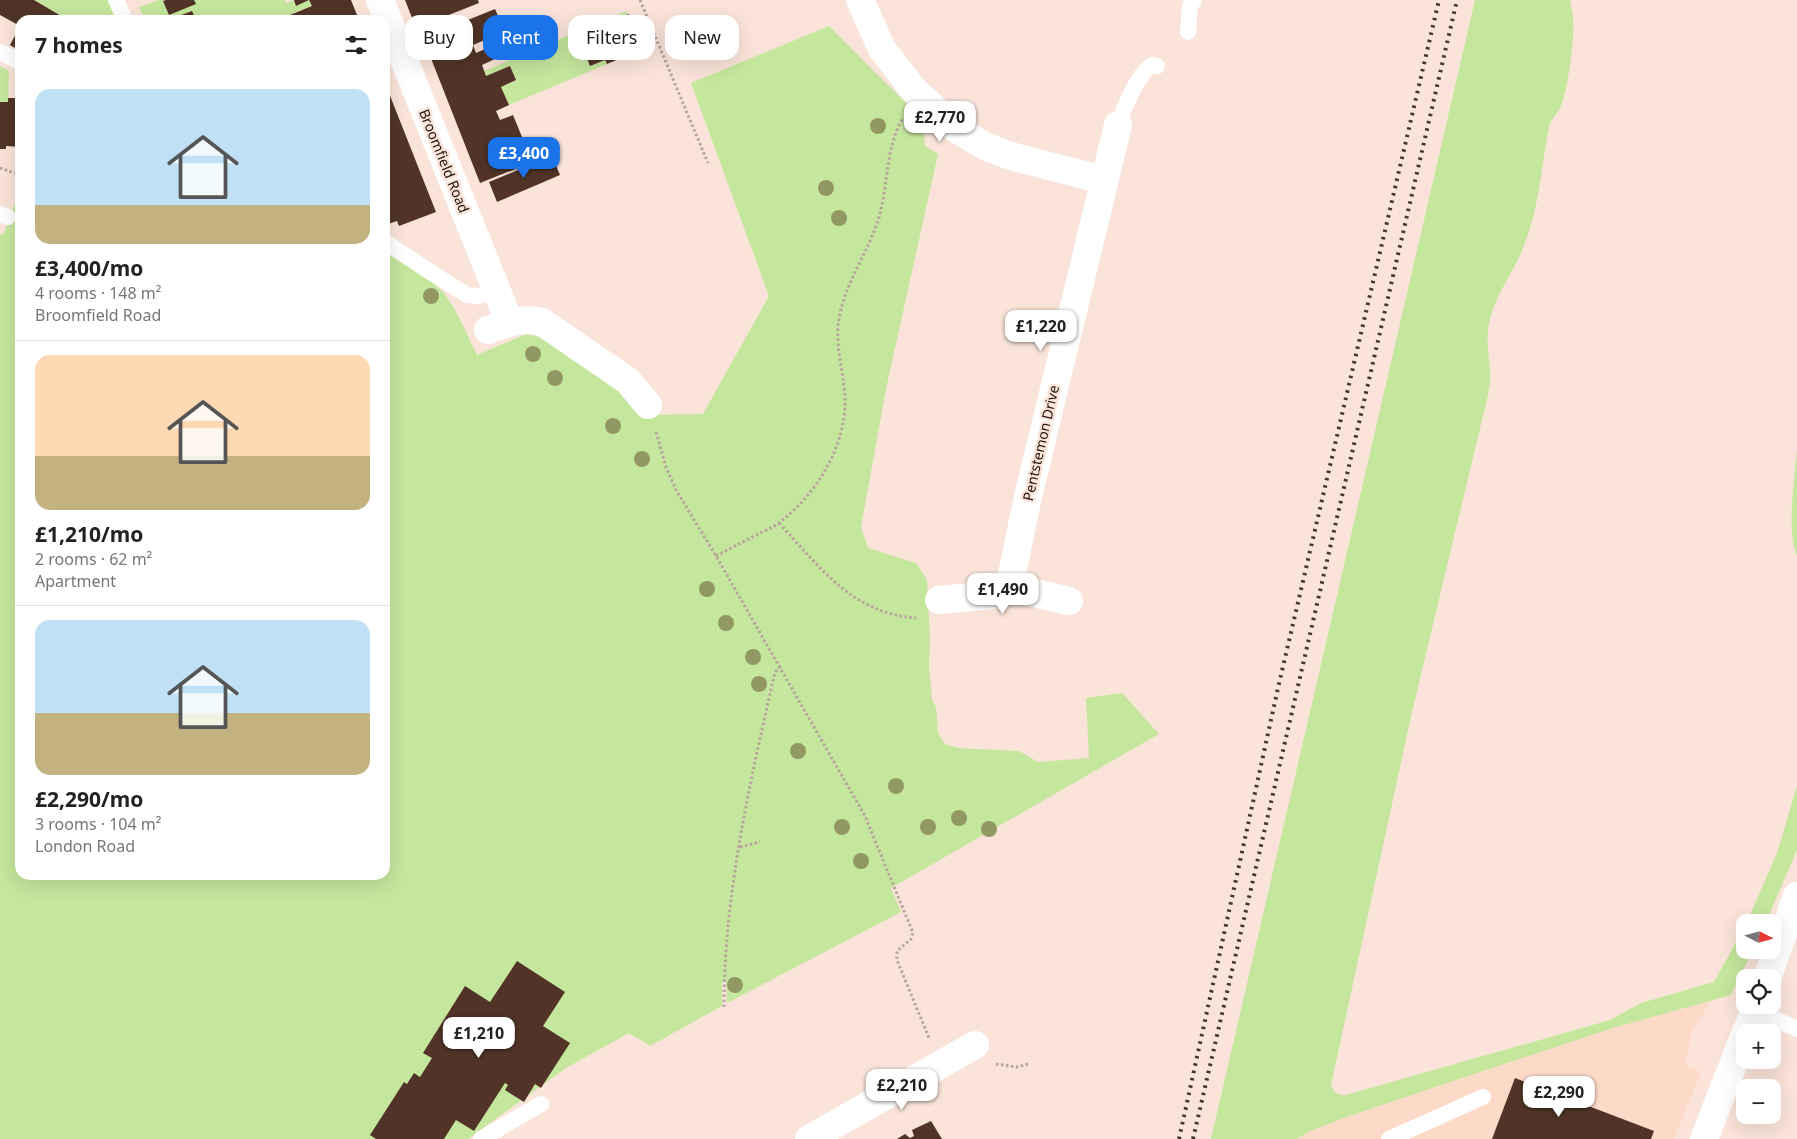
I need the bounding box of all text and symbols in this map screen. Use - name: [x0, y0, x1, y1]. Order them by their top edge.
- chip: Buy: [405, 15, 473, 60]
- chip: Rent: [483, 15, 558, 60]
- chip: Filters: [568, 15, 655, 60]
- chip: New: [665, 15, 739, 60]
- text: 7 homes: [35, 31, 123, 59]
- icon: filters: [342, 31, 370, 59]
- pin: £2,770: [899, 100, 981, 143]
- street label: Broomfield Road: [415, 106, 474, 216]
- text: £2,770: [915, 106, 965, 128]
- icon: home: [158, 122, 248, 212]
- pin: £3,400: [483, 136, 565, 179]
- text: £3,400: [499, 142, 549, 164]
- text: £3,400/mo: [35, 254, 143, 282]
- text: 4 rooms · 148 m²: [35, 282, 161, 304]
- text: Broomfield Road: [35, 304, 161, 326]
- pin: £1,220: [1000, 310, 1082, 352]
- text: £1,220: [1016, 315, 1066, 337]
- street label: Pentstemon Drive: [1018, 383, 1063, 503]
- icon: home: [158, 387, 248, 477]
- text: £1,210/mo: [35, 520, 143, 548]
- text: 2 rooms · 62 m²: [35, 548, 152, 570]
- text: Apartment: [35, 570, 116, 592]
- pin: £1,490: [962, 572, 1044, 615]
- text: £1,490: [978, 578, 1028, 600]
- icon: home: [158, 652, 248, 742]
- text: £2,290/mo: [35, 785, 143, 813]
- text: 3 rooms · 104 m²: [35, 813, 161, 835]
- text: London Road: [35, 835, 135, 857]
- north arrow: [1736, 914, 1781, 959]
- map controls: [1736, 914, 1781, 1124]
- button: locate: [1736, 969, 1781, 1014]
- pin: £1,210: [438, 1016, 520, 1059]
- text: £1,210: [454, 1022, 504, 1044]
- button: +: [1736, 1024, 1781, 1069]
- pin: £2,210: [861, 1068, 943, 1111]
- text: £2,210: [877, 1074, 927, 1096]
- pin: £2,290: [1518, 1076, 1600, 1118]
- button: −: [1736, 1079, 1781, 1124]
- text: £2,290: [1534, 1081, 1584, 1103]

